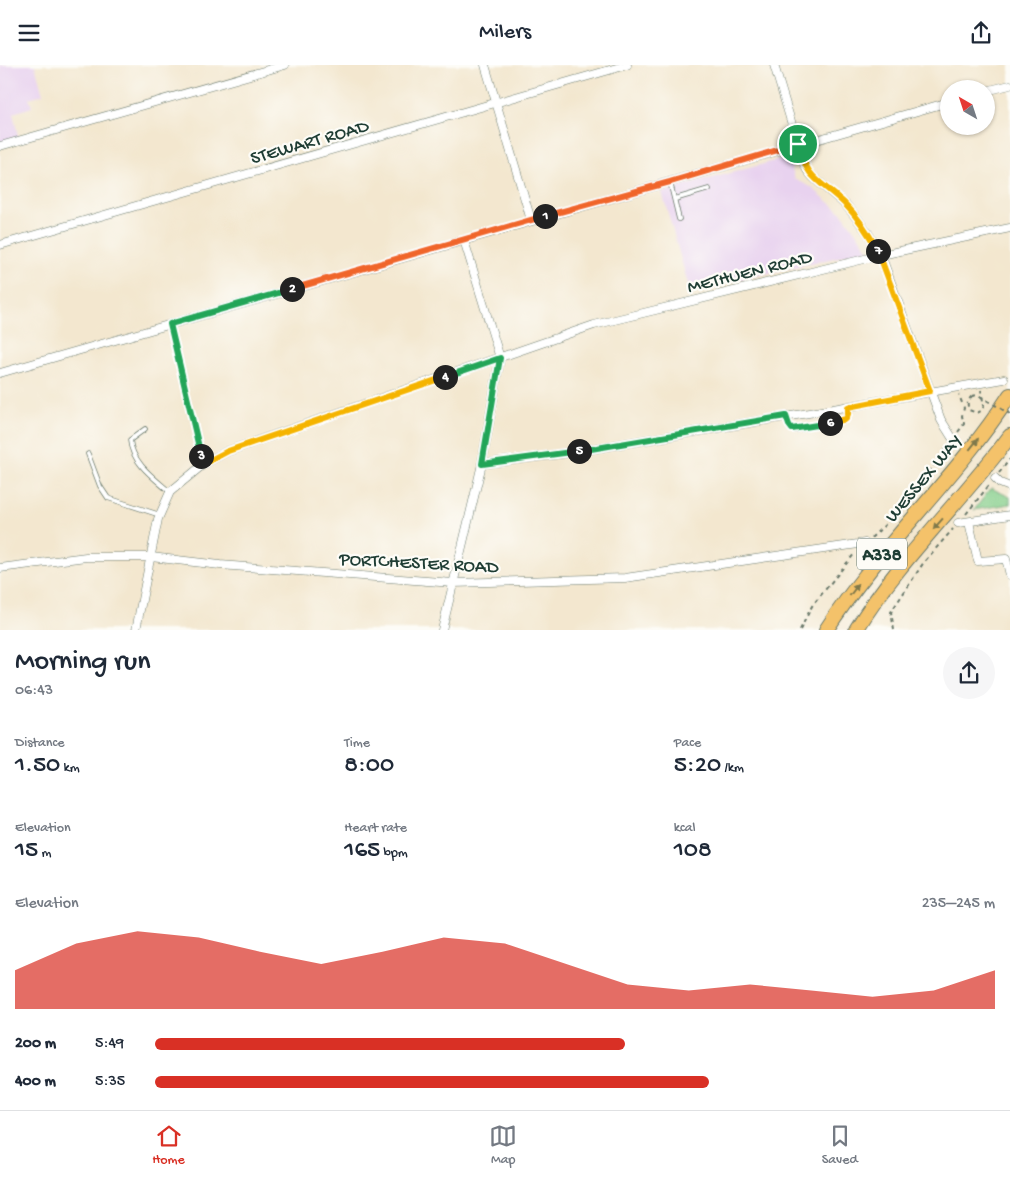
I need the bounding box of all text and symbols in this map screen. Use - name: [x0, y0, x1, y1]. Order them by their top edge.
- icon: menu: [15, 19, 43, 47]
- icon: share: [967, 19, 995, 47]
- text: Milers: [479, 20, 531, 46]
- north arrow: [940, 80, 995, 135]
- map controls: [940, 80, 995, 135]
- street label: STEWART ROAD: [248, 115, 372, 171]
- pin: [777, 123, 819, 165]
- icon: arrive: [784, 130, 812, 158]
- pin: 1: [532, 203, 558, 229]
- text: 1: [543, 208, 548, 225]
- pin: 7: [866, 239, 890, 263]
- text: 7: [875, 243, 882, 260]
- street label: METHUEN ROAD: [685, 247, 815, 300]
- pin: 2: [280, 277, 304, 301]
- text: 2: [289, 281, 296, 298]
- pin: 4: [432, 365, 458, 389]
- text: 4: [442, 369, 449, 386]
- pin: 6: [818, 411, 842, 435]
- text: 6: [827, 415, 834, 432]
- street label: WESSEX WAY: [881, 430, 968, 528]
- one-way arrow: [968, 438, 979, 451]
- pin: 5: [566, 439, 592, 463]
- pin: 3: [188, 443, 214, 469]
- text: 5: [576, 443, 583, 460]
- text: 3: [198, 448, 205, 465]
- one-way arrow: [932, 517, 944, 529]
- road number: A338: [857, 539, 907, 569]
- street label: PORTCHESTER ROAD: [338, 549, 500, 580]
- one-way arrow: [848, 584, 859, 597]
- text: Morning run: [15, 646, 150, 679]
- button: share: [943, 647, 995, 699]
- text: 06:43: [15, 682, 53, 701]
- text: Distance: [15, 735, 64, 752]
- text: Time: [344, 735, 370, 752]
- text: Pace: [674, 735, 701, 752]
- text: 1.50: [15, 752, 60, 781]
- text: 8:00: [344, 752, 394, 781]
- text: 5:20: [674, 752, 721, 781]
- text: km: [60, 760, 80, 777]
- text: /km: [721, 760, 744, 777]
- text: Elevation: [15, 820, 71, 837]
- text: Heart rate: [344, 820, 407, 837]
- text: kcal: [674, 820, 696, 837]
- text: 15: [15, 837, 38, 866]
- text: 165: [344, 837, 380, 866]
- text: 108: [674, 837, 712, 866]
- text: m: [38, 845, 52, 862]
- text: bpm: [380, 845, 408, 862]
- text: Elevation: [15, 895, 79, 914]
- text: 235–245 m: [922, 895, 995, 914]
- text: 200 m: [15, 1035, 56, 1054]
- text: 5:49: [95, 1035, 124, 1054]
- text: 400 m: [15, 1073, 56, 1092]
- text: 5:35: [95, 1073, 125, 1092]
- tab: Home: [152, 1122, 185, 1169]
- tab: Map: [489, 1122, 517, 1169]
- tab: Saved: [822, 1122, 858, 1169]

